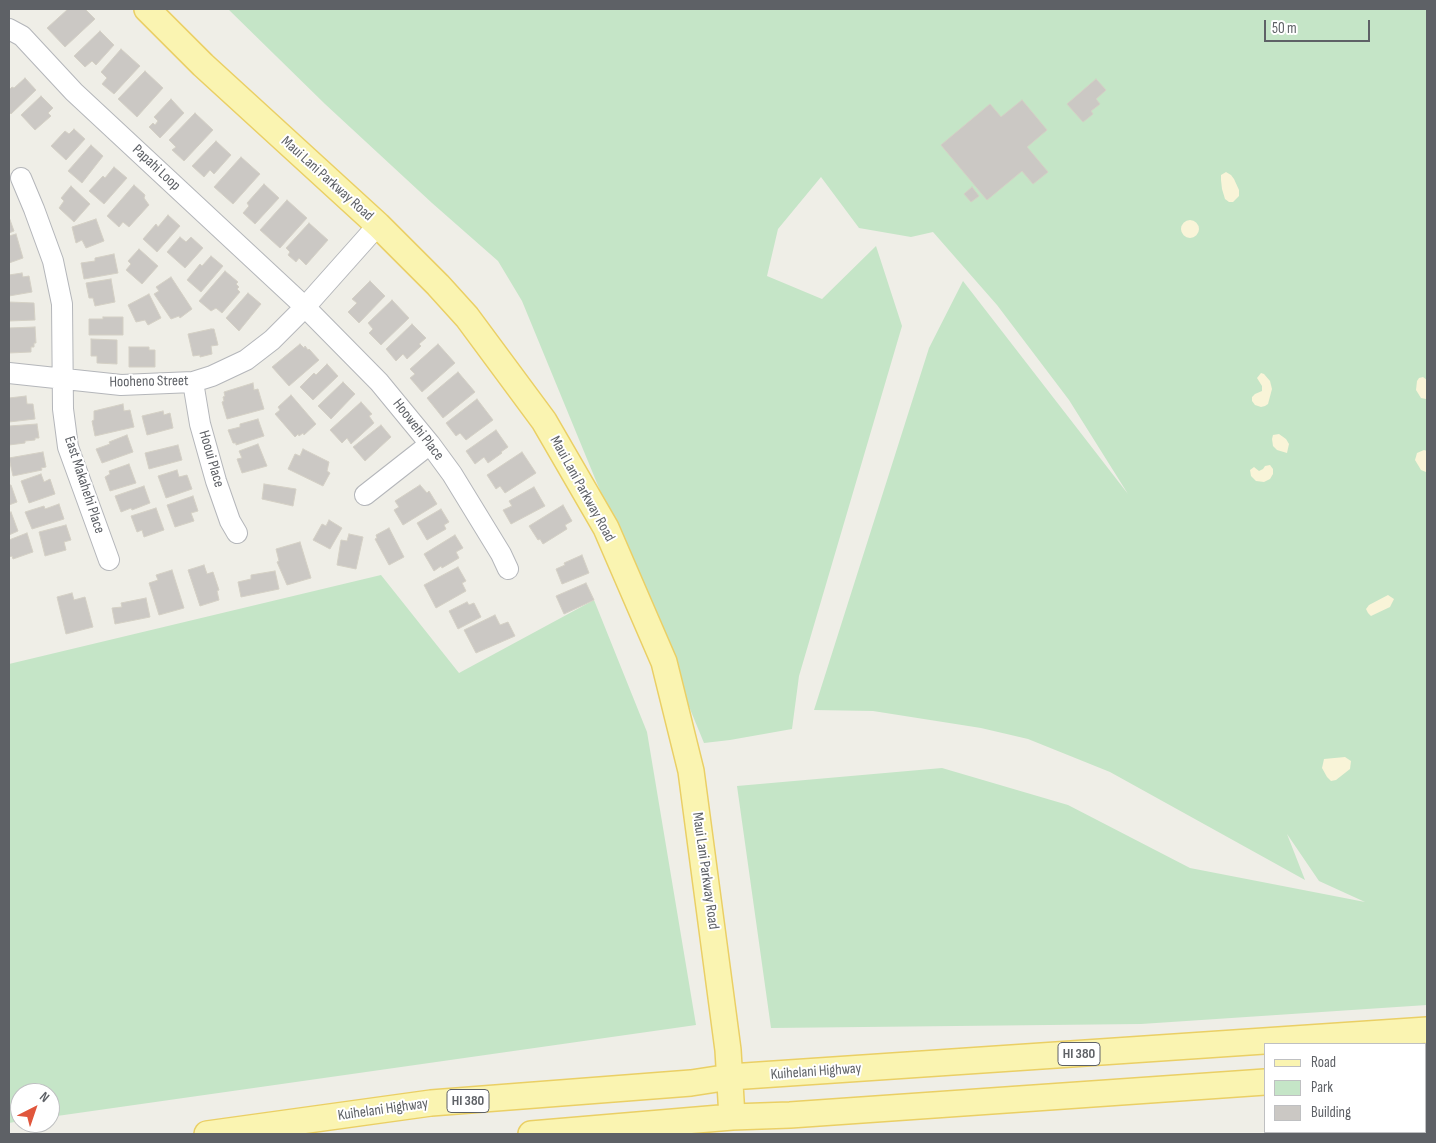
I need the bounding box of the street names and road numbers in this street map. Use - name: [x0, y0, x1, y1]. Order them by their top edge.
- street label: Maui Lani Parkway Road: [277, 133, 377, 225]
- street label: Papahi Loop: [128, 141, 184, 195]
- street label: Hooheno Street: [109, 372, 189, 392]
- street label: Hoowehi Place: [388, 396, 448, 464]
- street label: Hooui Place: [194, 428, 228, 490]
- street label: Maui Lani Parkway Road: [546, 433, 618, 545]
- street label: East Makahehi Place: [60, 434, 108, 536]
- street label: Maui Lani Parkway Road: [688, 811, 722, 931]
- road number: HI 380: [1058, 1042, 1100, 1066]
- street label: Kuihelani Highway: [770, 1060, 862, 1084]
- road number: HI 380: [447, 1090, 489, 1112]
- street label: Kuihelani Highway: [337, 1095, 429, 1125]

